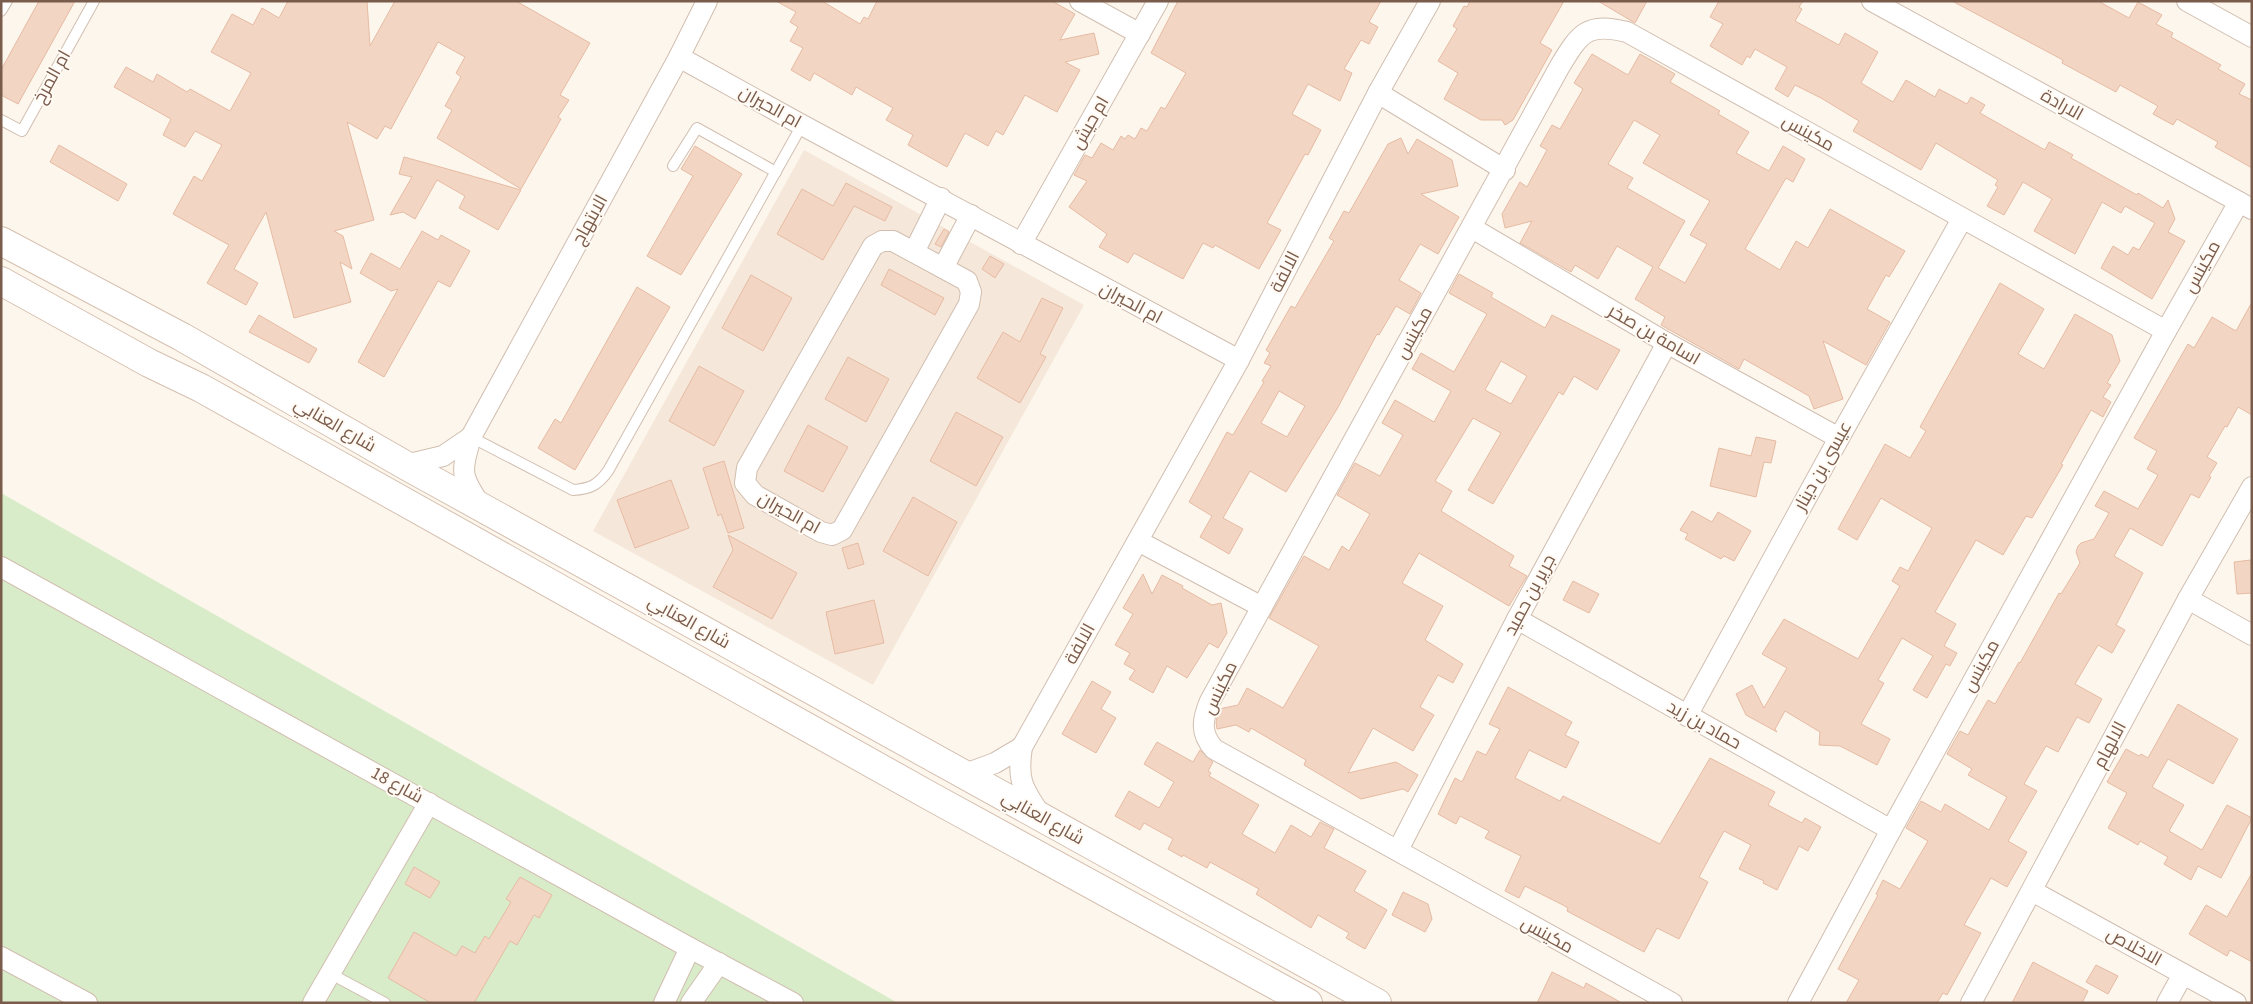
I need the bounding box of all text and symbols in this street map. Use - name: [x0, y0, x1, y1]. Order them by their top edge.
- street label: ام المرخ: [27, 46, 77, 108]
- street label: ام الحيران: [734, 80, 806, 134]
- street label: الارادة: [2036, 83, 2088, 127]
- street label: ام حيش: [1065, 92, 1115, 154]
- street label: مكينس: [1777, 108, 1839, 158]
- street label: الابتهاج: [566, 190, 614, 250]
- street label: مكينس: [2177, 236, 2227, 298]
- street label: الالفة: [1264, 247, 1306, 297]
- street label: ام الحيران: [1095, 276, 1167, 330]
- street label: اسامة بن صخر: [1602, 298, 1705, 371]
- street label: مكينس: [1389, 302, 1439, 364]
- street label: شارع العنابي: [289, 391, 381, 459]
- street label: عيسى بن دينار: [1788, 417, 1858, 516]
- street label: ام الحيران: [753, 486, 825, 540]
- street label: جرير بن حميد: [1498, 550, 1562, 640]
- street label: شارع العنابي: [643, 589, 735, 656]
- street label: الالفة: [1059, 619, 1101, 669]
- street label: مكينس: [1956, 635, 2006, 697]
- street label: مكينس: [1196, 657, 1244, 719]
- street label: حماد بن زيد: [1662, 694, 1746, 756]
- street label: الالهام: [2087, 717, 2133, 773]
- street label: شارع 18: [366, 760, 428, 810]
- street label: شارع العنابي: [997, 785, 1089, 852]
- street label: مكينس: [1516, 910, 1578, 960]
- street label: الاخلاص: [2102, 922, 2166, 972]

